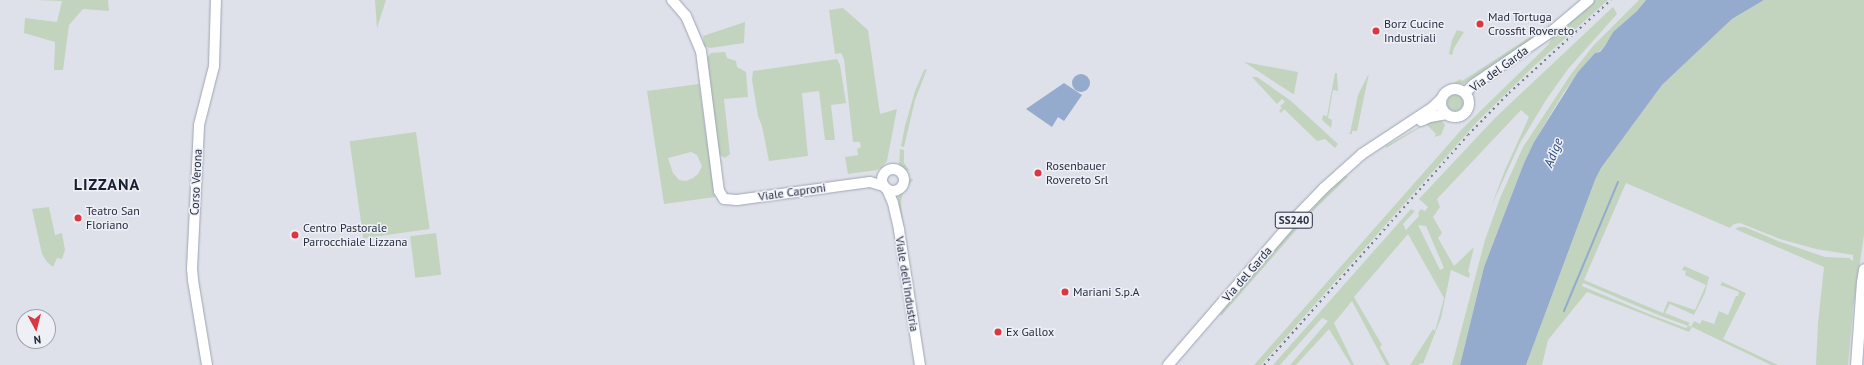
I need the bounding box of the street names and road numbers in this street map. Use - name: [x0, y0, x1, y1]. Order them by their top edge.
- street label: Via del Garda: [1467, 43, 1531, 95]
- street label: Corso Verona: [187, 148, 205, 216]
- street label: Viale Caproni: [757, 180, 827, 204]
- road number: SS240: [1274, 211, 1314, 229]
- street label: Viale dell'Industria: [892, 235, 922, 333]
- street label: Via del Garda: [1219, 244, 1275, 304]

